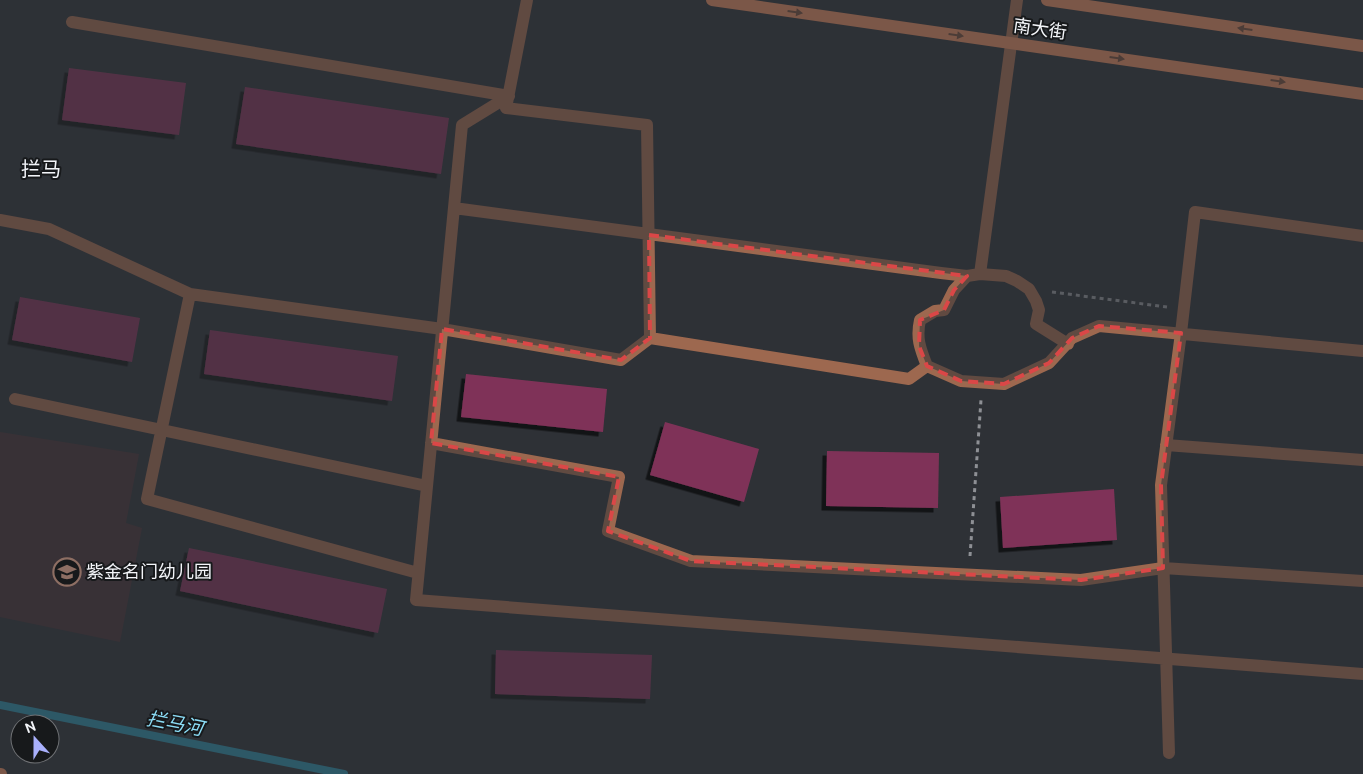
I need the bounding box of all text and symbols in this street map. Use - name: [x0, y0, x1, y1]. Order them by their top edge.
- one-way arrow: [788, 8, 804, 16]
- street label: 南大街: [1012, 14, 1068, 42]
- one-way arrow: [1237, 25, 1253, 33]
- one-way arrow: [948, 31, 964, 39]
- one-way arrow: [1109, 54, 1125, 62]
- one-way arrow: [1270, 78, 1286, 86]
- district label: 拦马: [21, 157, 61, 180]
- school or university icon: 紫金名门幼儿园: [52, 557, 82, 587]
- place label: 紫金名门幼儿园: [86, 561, 212, 581]
- water label: 拦马河: [145, 707, 209, 740]
- north arrow: [10, 714, 60, 764]
- text: N: [23, 718, 38, 736]

